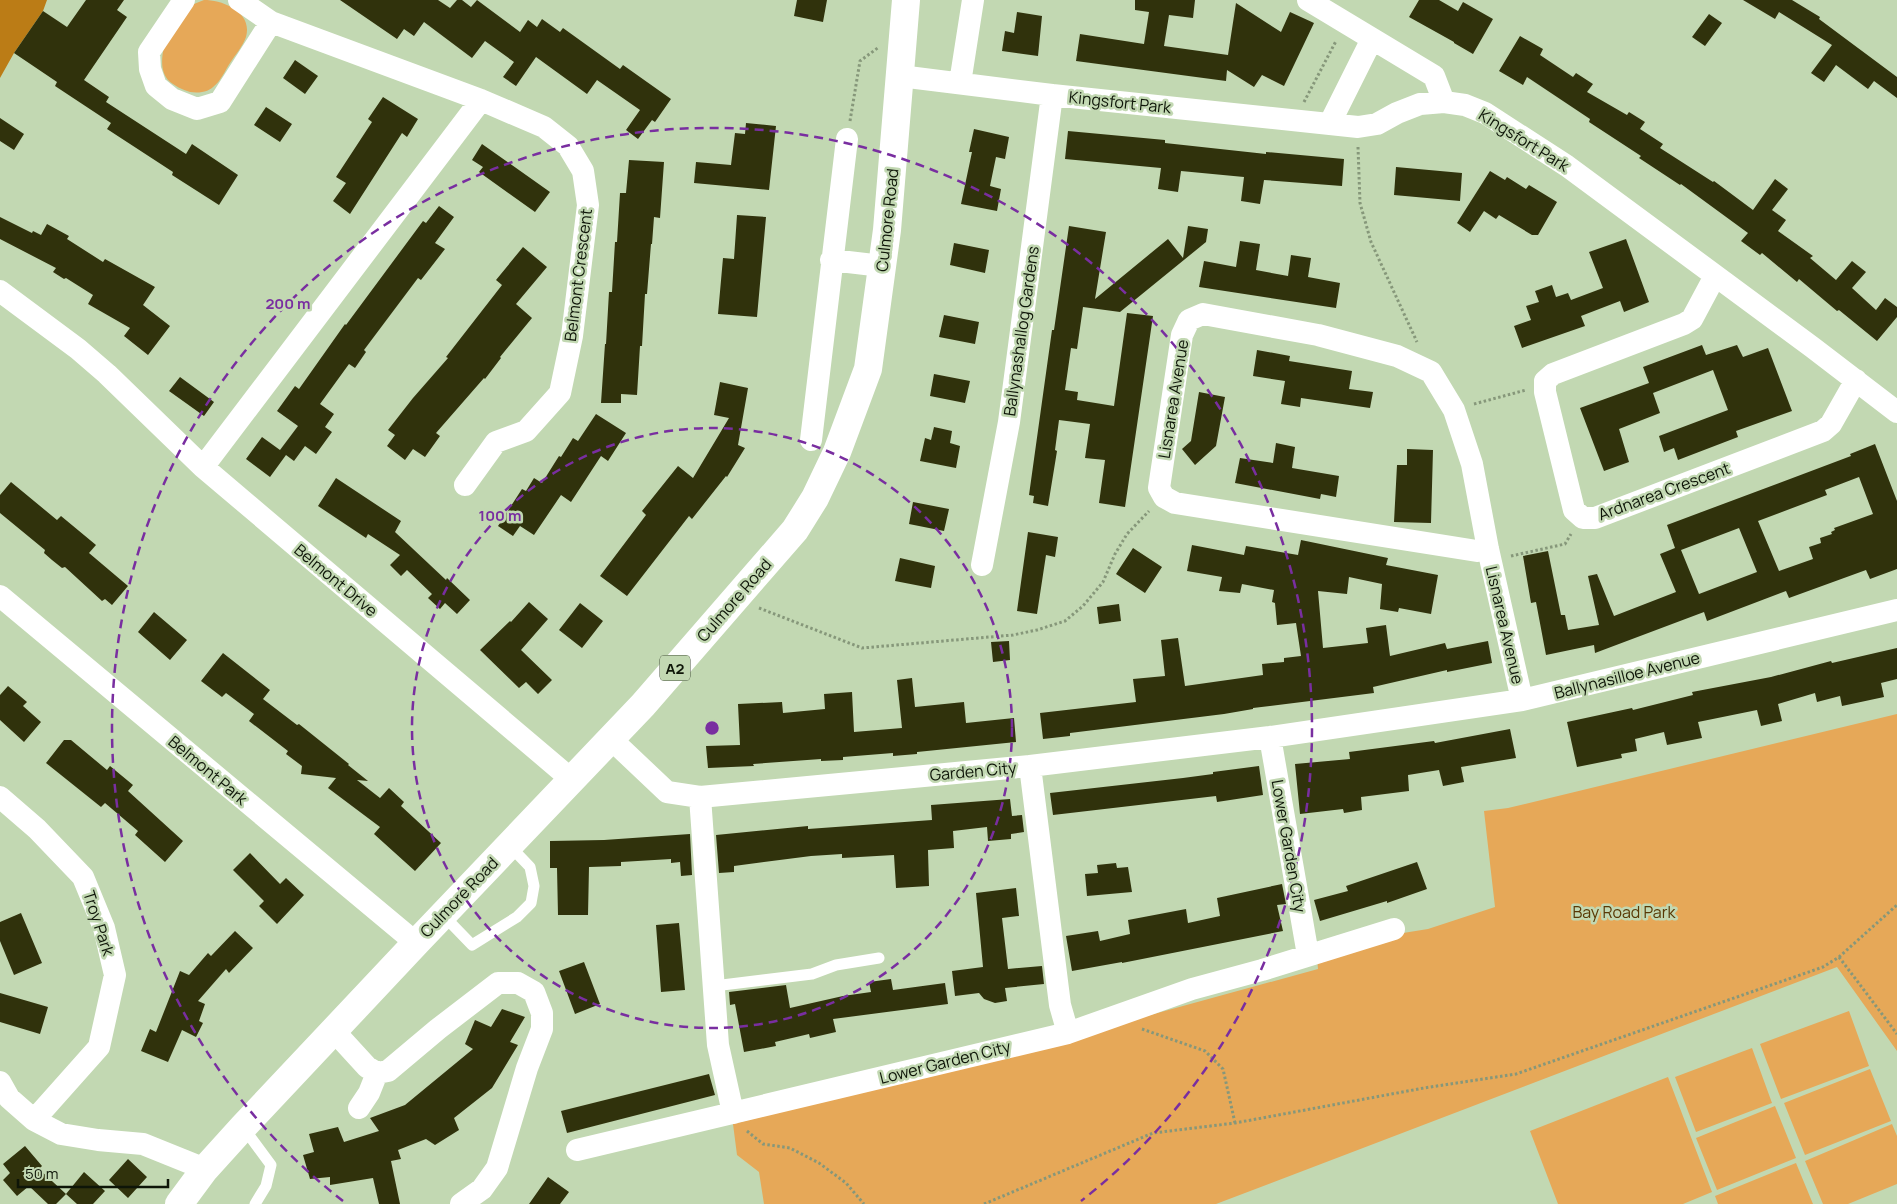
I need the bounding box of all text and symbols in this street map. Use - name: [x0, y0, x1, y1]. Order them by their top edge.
- street label: Kingsfort Park: [1068, 86, 1173, 118]
- street label: Kingsfort Park: [1475, 103, 1574, 177]
- street label: Culmore Road: [871, 167, 903, 273]
- street label: Belmont Crescent: [559, 207, 597, 343]
- street label: Ballynashallog Gardens: [998, 244, 1044, 418]
- text: 200 m: [265, 293, 311, 314]
- street label: Lisnarea Avenue: [1153, 338, 1193, 460]
- street label: Ardnarea Crescent: [1595, 457, 1733, 525]
- text: 100 m: [479, 505, 521, 526]
- street label: Belmont Drive: [290, 539, 382, 621]
- street label: Culmore Road: [692, 554, 776, 646]
- street label: Lisnarea Avenue: [1481, 564, 1529, 686]
- street label: Ballynasilloe Avenue: [1552, 646, 1702, 704]
- road number: A2: [660, 656, 690, 680]
- centre of rings: [703, 719, 721, 737]
- street label: Belmont Park: [164, 730, 253, 810]
- street label: Garden City: [929, 756, 1018, 786]
- street label: Lower Garden City: [1266, 778, 1312, 915]
- street label: Culmore Road: [415, 852, 503, 942]
- street label: Troy Park: [78, 888, 120, 959]
- park label: Bay Road Park: [1573, 901, 1676, 923]
- street label: Lower Garden City: [877, 1035, 1013, 1089]
- scale bar: [18, 1156, 168, 1188]
- text: 50 m: [25, 1163, 59, 1184]

